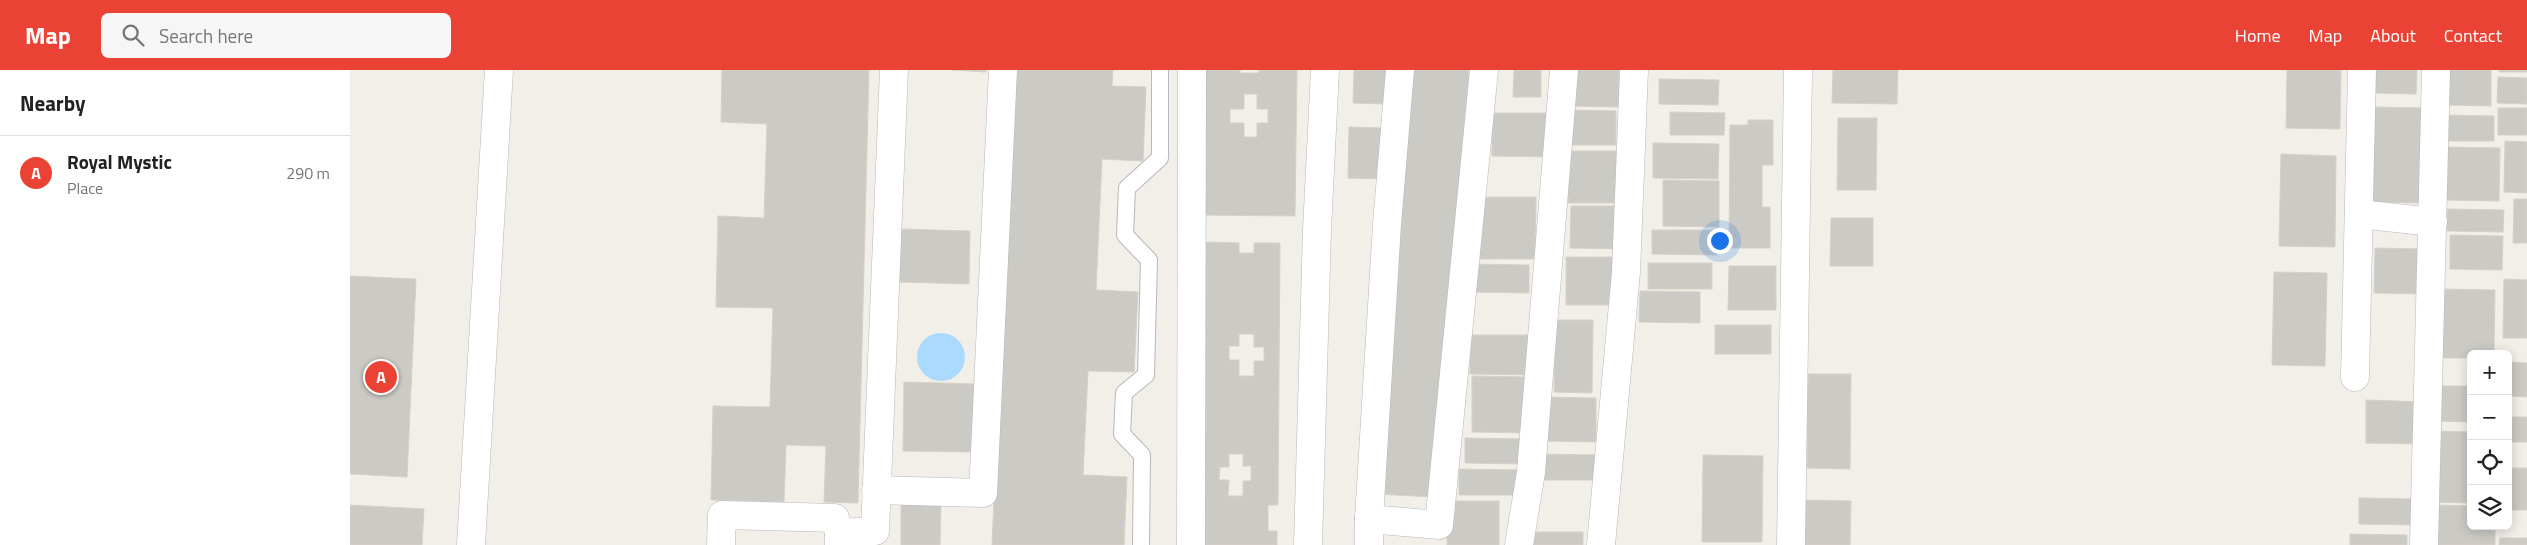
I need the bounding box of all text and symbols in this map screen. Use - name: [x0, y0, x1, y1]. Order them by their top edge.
- search box: [101, 13, 451, 58]
- text: Map: [25, 17, 71, 53]
- icon: search: [119, 21, 147, 49]
- text: Search here: [159, 21, 253, 50]
- text: Home: [2235, 22, 2281, 49]
- text: Map: [2309, 22, 2342, 49]
- text: About: [2370, 22, 2416, 49]
- text: Contact: [2444, 22, 2502, 49]
- text: Nearby: [20, 87, 85, 119]
- text: Royal Mystic: [67, 147, 172, 176]
- text: A: [31, 161, 41, 185]
- text: 290 m: [286, 161, 330, 185]
- text: Place: [67, 176, 103, 200]
- your location: [1707, 228, 1733, 254]
- map controls: [2467, 350, 2512, 530]
- button: +: [2467, 350, 2512, 395]
- pin: A: [365, 358, 397, 396]
- button: −: [2467, 395, 2512, 440]
- button: locate: [2467, 440, 2512, 485]
- button: layers: [2467, 485, 2512, 530]

